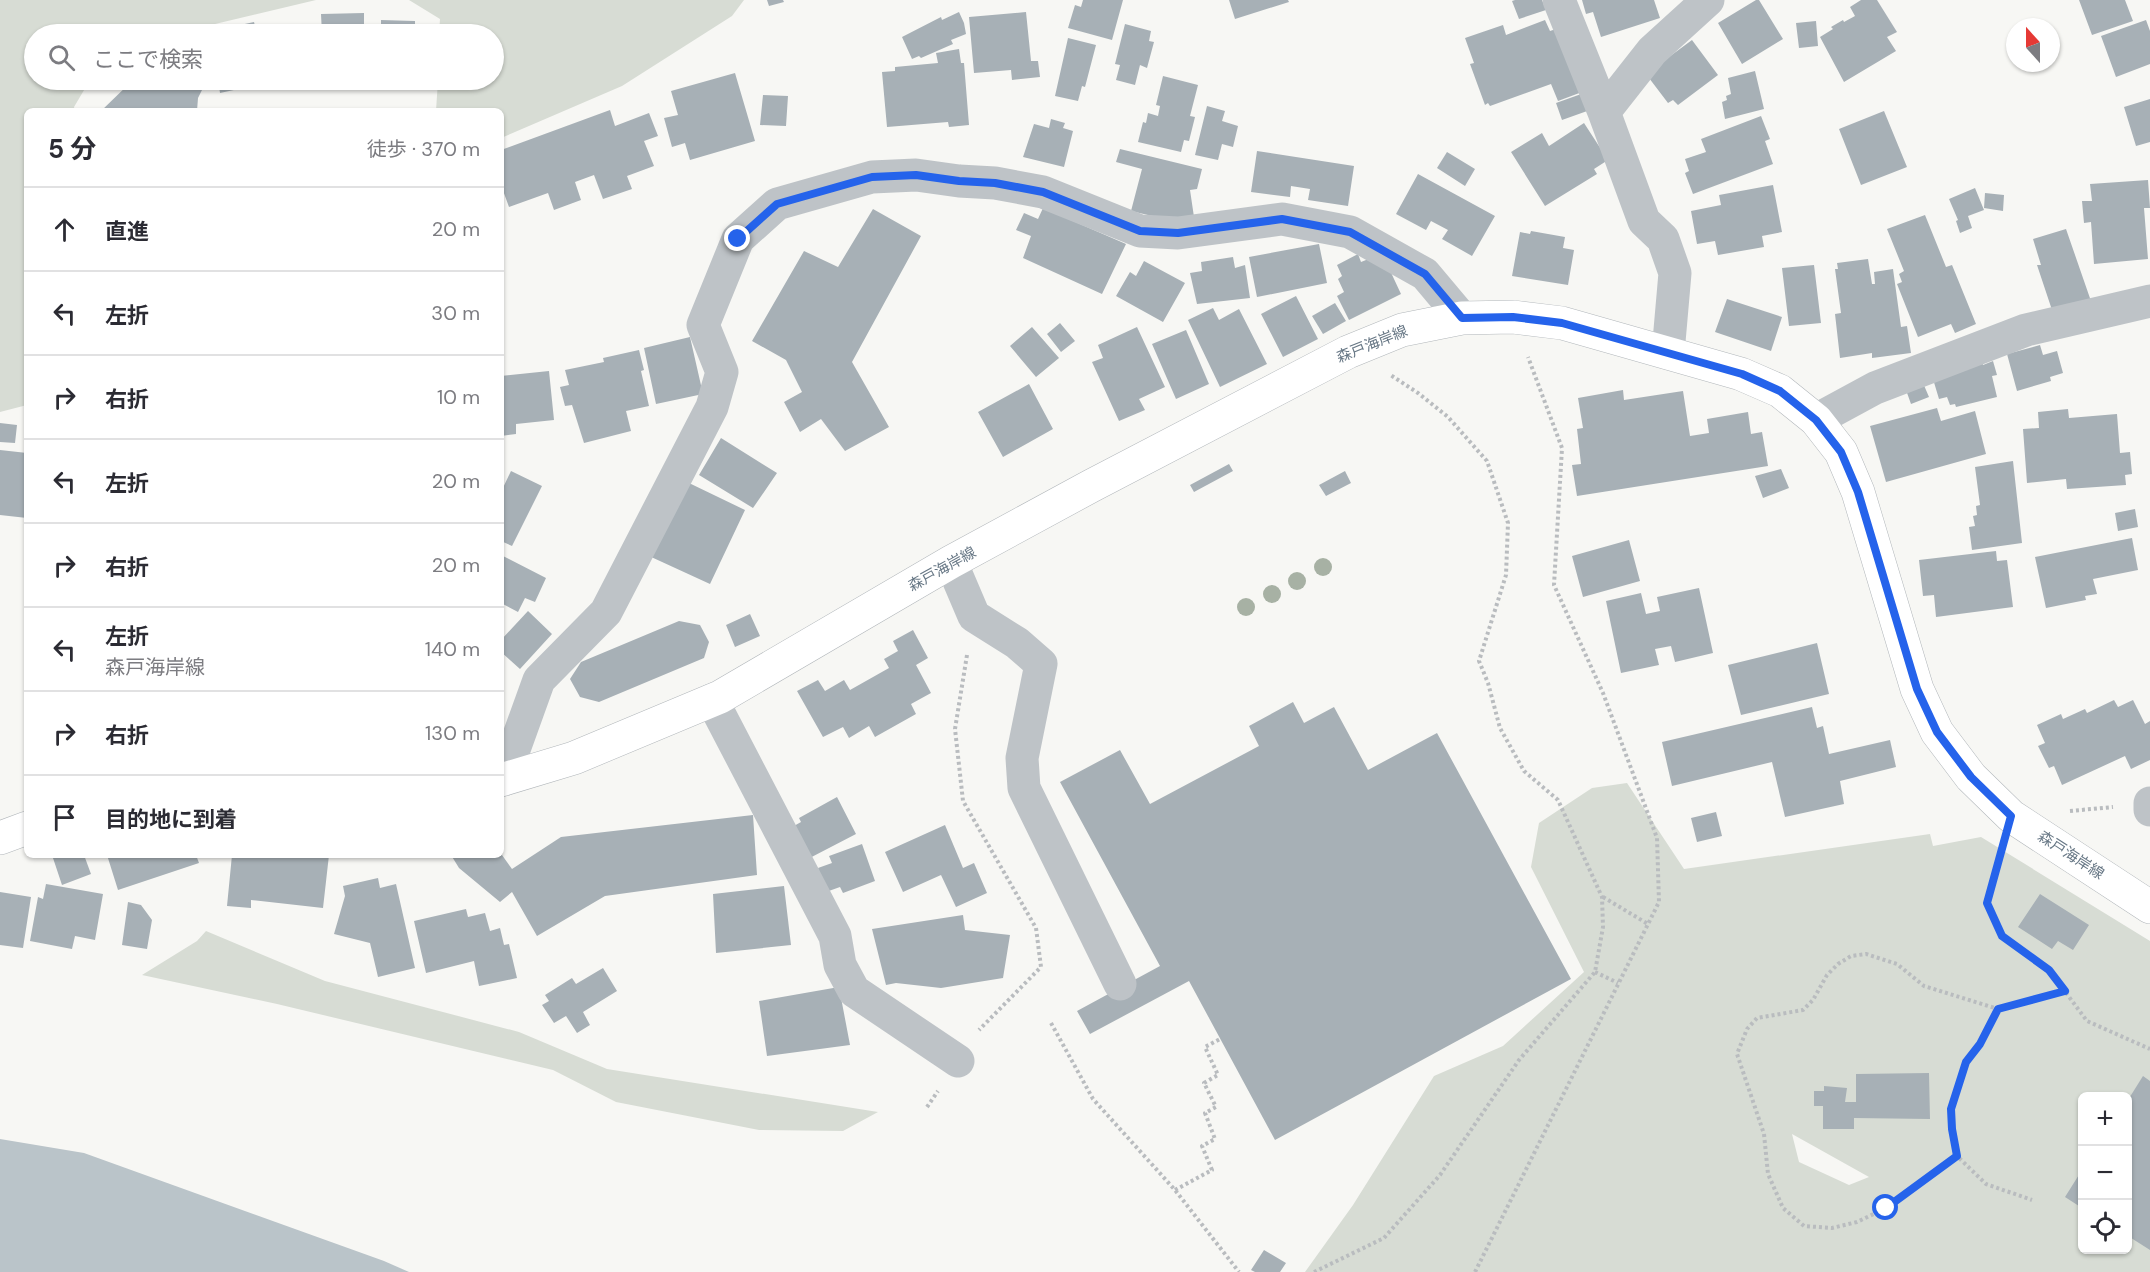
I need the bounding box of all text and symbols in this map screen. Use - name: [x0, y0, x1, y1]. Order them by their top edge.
- north arrow: [2006, 18, 2060, 72]
- search box: [24, 24, 504, 90]
- icon: search: [45, 41, 78, 74]
- text: ここで検索: [93, 45, 203, 74]
- text: 5 分: [48, 132, 96, 166]
- text: 徒歩 · 370 m: [367, 136, 480, 162]
- icon: ahead: [48, 213, 81, 246]
- text: 20 m: [432, 216, 480, 242]
- text: 直進: [105, 217, 149, 246]
- route end: [724, 225, 750, 251]
- icon: left: [48, 297, 81, 330]
- text: 30 m: [431, 300, 480, 326]
- text: 左折: [105, 301, 149, 330]
- street label: 森戸海岸線: [1333, 321, 1411, 367]
- icon: right: [48, 381, 81, 414]
- text: 10 m: [437, 384, 480, 410]
- text: 右折: [105, 385, 149, 414]
- icon: left: [48, 465, 81, 498]
- text: 20 m: [432, 468, 480, 494]
- text: 左折: [105, 469, 149, 498]
- street label: 森戸海岸線: [904, 542, 980, 596]
- icon: right: [48, 549, 81, 582]
- text: 20 m: [432, 552, 480, 578]
- text: 右折: [105, 553, 149, 582]
- text: 左折: [105, 622, 149, 651]
- icon: left: [48, 633, 81, 666]
- text: 140 m: [425, 636, 480, 662]
- text: 森戸海岸線: [105, 654, 205, 680]
- icon: right: [48, 717, 81, 750]
- text: 130 m: [425, 720, 480, 746]
- text: 右折: [105, 721, 149, 750]
- icon: arrive: [48, 801, 81, 834]
- text: 目的地に到着: [105, 805, 237, 834]
- street label: 森戸海岸線: [2034, 826, 2108, 884]
- map controls: [2078, 1092, 2132, 1254]
- button: +: [2078, 1092, 2132, 1146]
- button: −: [2078, 1146, 2132, 1200]
- route start: [1872, 1194, 1898, 1220]
- button: locate: [2078, 1200, 2132, 1254]

